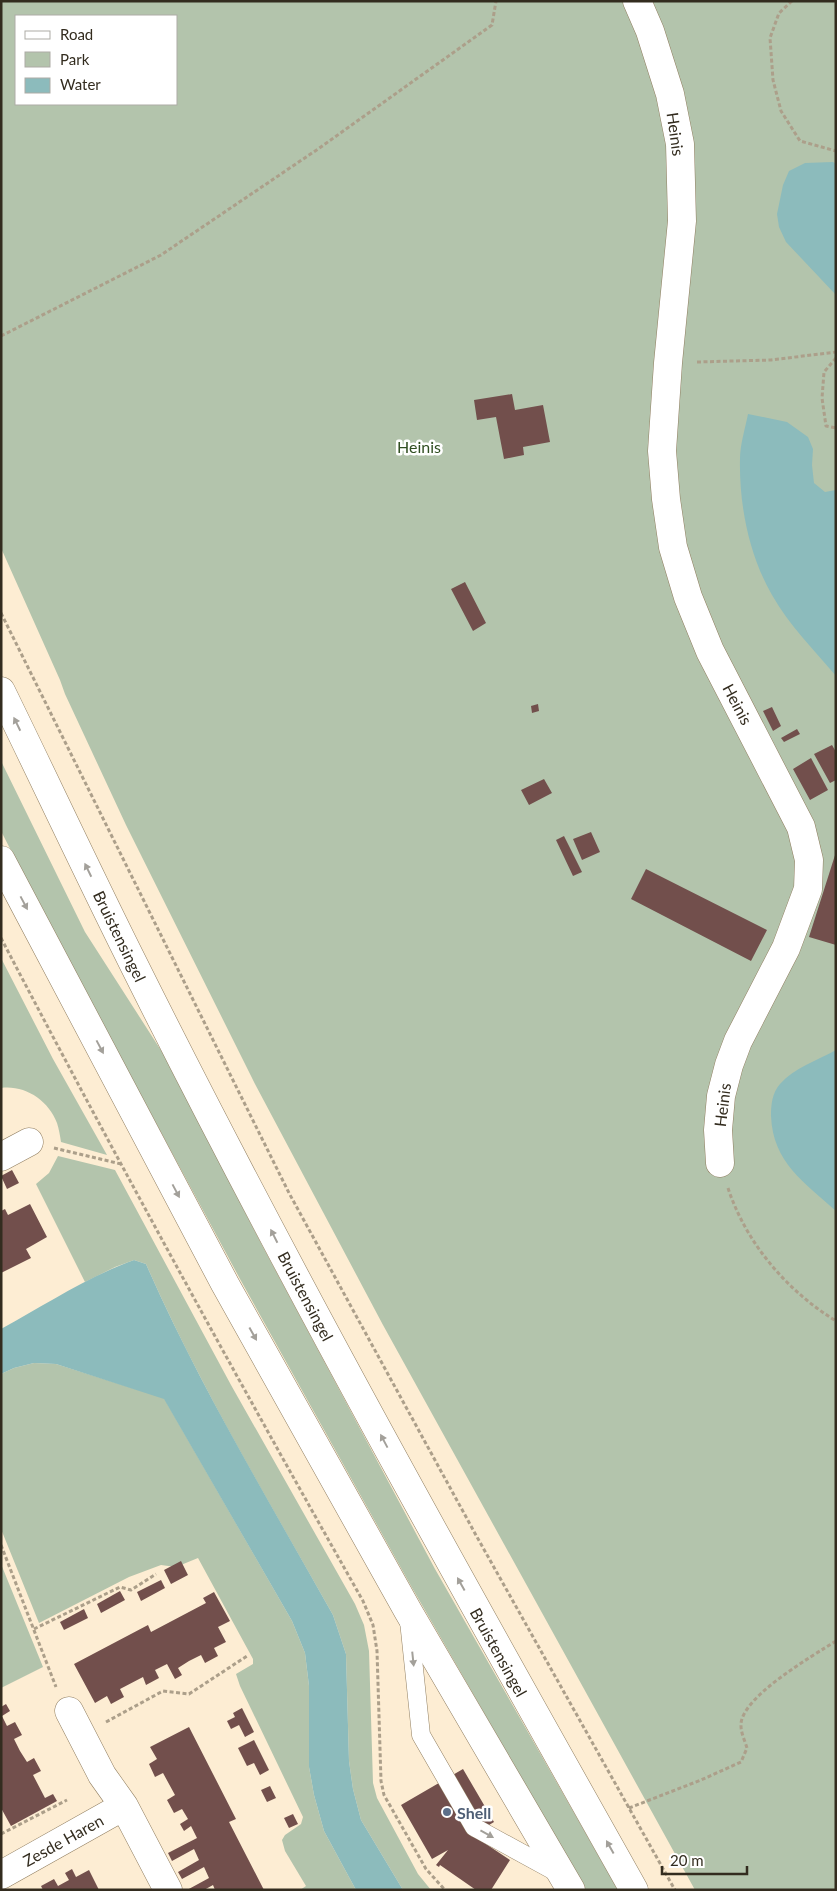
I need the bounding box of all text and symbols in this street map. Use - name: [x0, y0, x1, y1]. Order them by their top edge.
- legend: [15, 15, 178, 105]
- text: Road: [60, 25, 93, 43]
- text: Park: [60, 50, 90, 68]
- text: Water: [60, 75, 101, 93]
- street label: Heinis: [664, 111, 688, 157]
- park label: Heinis: [397, 437, 441, 456]
- street label: Heinis: [719, 680, 757, 728]
- one-way arrow: [13, 717, 21, 731]
- one-way arrow: [84, 863, 92, 877]
- street label: Bruistensingel: [90, 887, 150, 985]
- one-way arrow: [20, 896, 28, 910]
- one-way arrow: [96, 1040, 104, 1054]
- street label: Heinis: [710, 1082, 734, 1128]
- one-way arrow: [172, 1183, 180, 1198]
- one-way arrow: [270, 1229, 278, 1243]
- street label: Bruistensingel: [274, 1248, 338, 1344]
- one-way arrow: [249, 1326, 257, 1341]
- one-way arrow: [380, 1434, 388, 1448]
- one-way arrow: [457, 1576, 465, 1591]
- street label: Bruistensingel: [467, 1604, 531, 1700]
- one-way arrow: [409, 1651, 417, 1667]
- place label: Shell: [457, 1803, 491, 1822]
- marker: Shell: [441, 1806, 453, 1818]
- street label: Zesde Haren: [20, 1810, 106, 1870]
- one-way arrow: [480, 1830, 495, 1838]
- one-way arrow: [605, 1841, 614, 1854]
- scale bar: [662, 1844, 747, 1876]
- text: 20 m: [670, 1851, 704, 1869]

